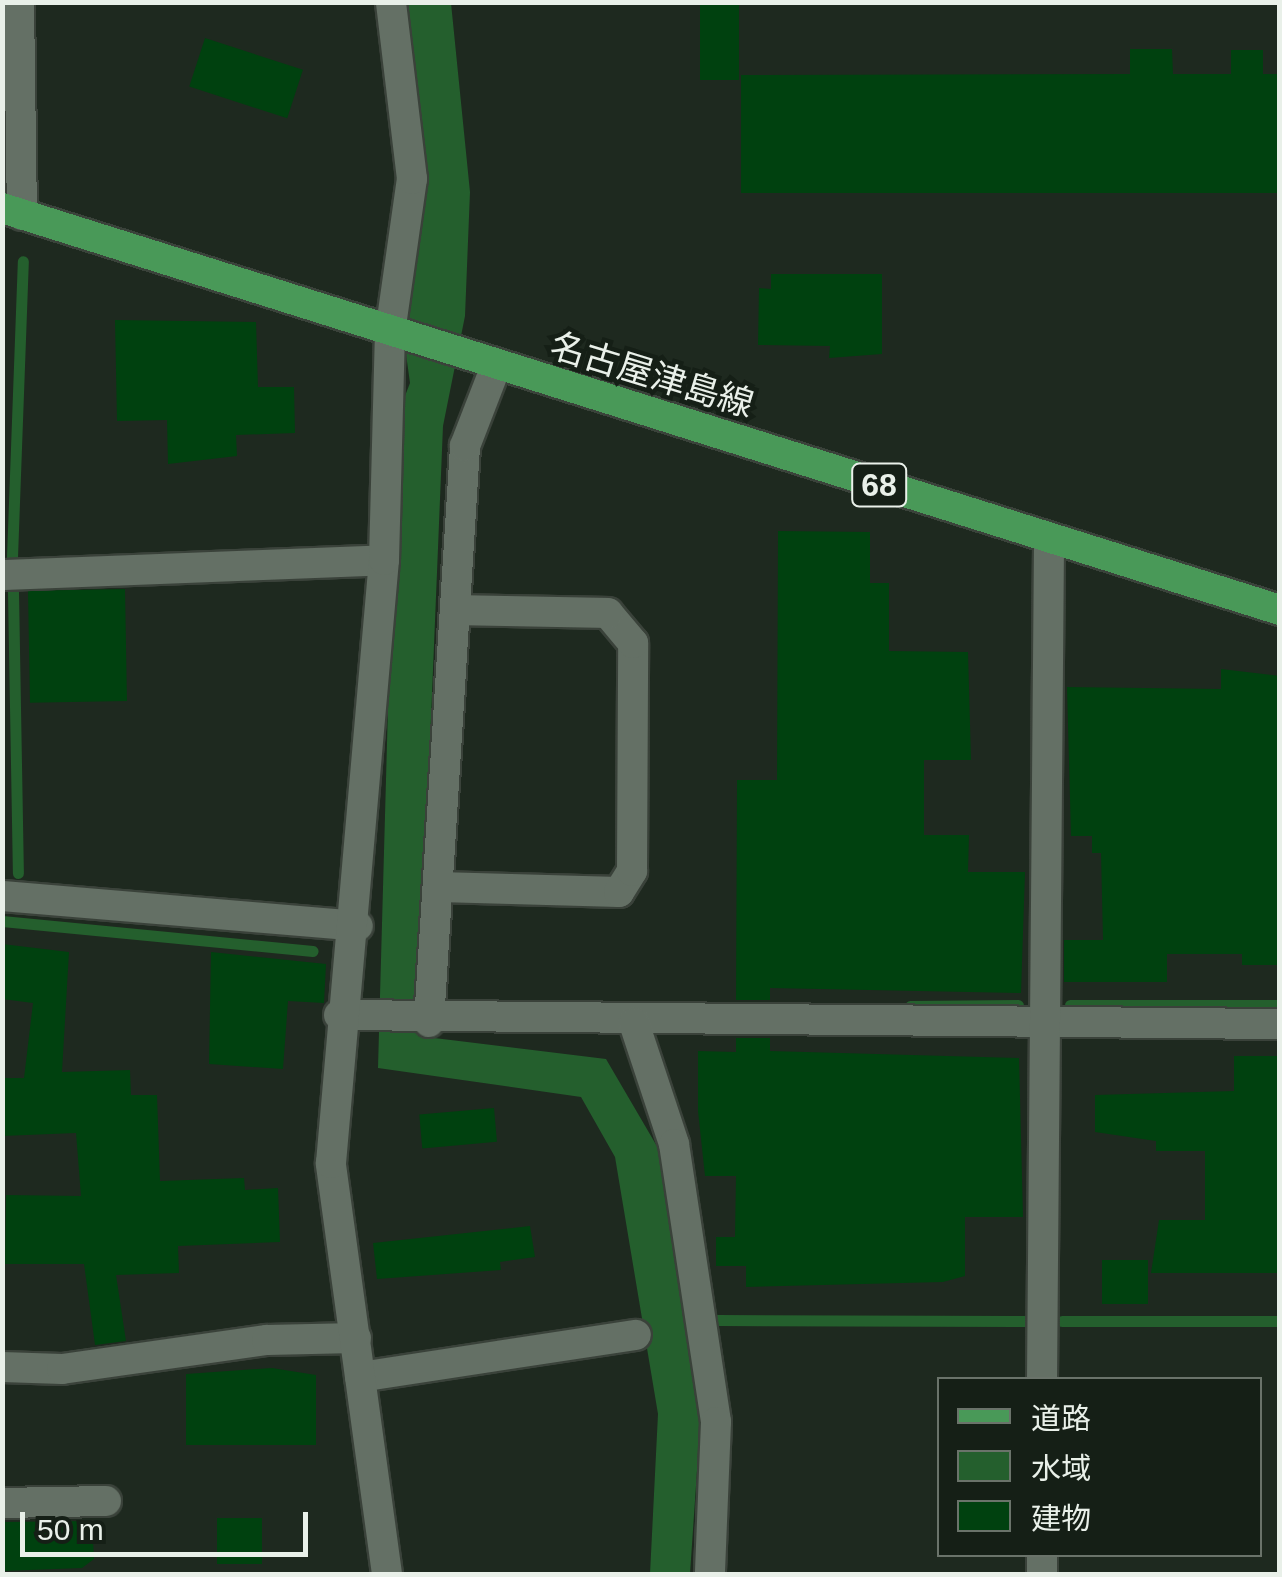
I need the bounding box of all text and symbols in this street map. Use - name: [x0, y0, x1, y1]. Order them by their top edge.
- street label: 名古屋津島線: [545, 324, 759, 426]
- road number: 68: [849, 458, 909, 512]
- legend: [937, 1377, 1262, 1557]
- text: 道路: [1031, 1402, 1091, 1435]
- text: 水域: [1031, 1452, 1091, 1485]
- scale bar: [25, 1492, 312, 1554]
- text: 建物: [1031, 1502, 1091, 1535]
- text: 50 m: [37, 1513, 104, 1546]

